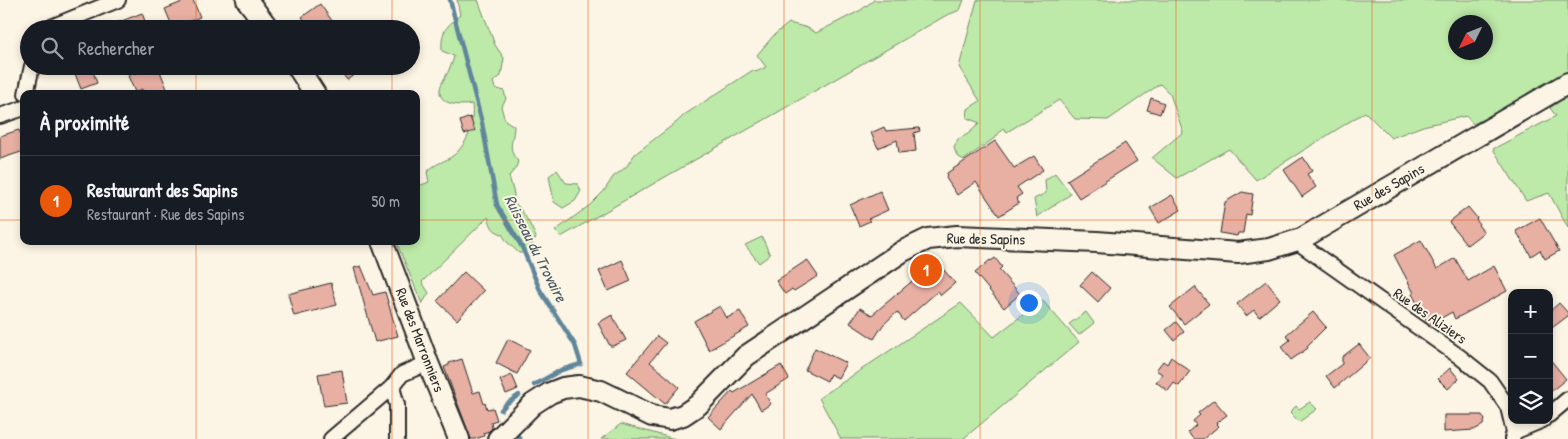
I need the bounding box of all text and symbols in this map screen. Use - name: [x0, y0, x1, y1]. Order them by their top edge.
- north arrow: [1448, 15, 1493, 60]
- search box: [20, 20, 420, 75]
- icon: search: [38, 34, 66, 62]
- text: Rechercher: [78, 35, 155, 61]
- text: À proximité: [40, 108, 129, 137]
- street label: Rue des Sapins: [1350, 158, 1428, 215]
- text: Restaurant des Sapins: [87, 177, 237, 203]
- text: 1: [53, 190, 59, 212]
- text: 50 m: [372, 190, 400, 212]
- water label: Ruisseau du Trovaire: [500, 191, 573, 306]
- text: Restaurant · Rue des Sapins: [87, 203, 244, 225]
- street label: Rue des Sapins: [947, 227, 1026, 250]
- pin: 1: [910, 251, 942, 289]
- street label: Rue des Aliziers: [1389, 283, 1471, 349]
- street label: Rue des Marronniers: [391, 285, 450, 395]
- map controls: [1508, 289, 1553, 424]
- button: +: [1508, 289, 1553, 334]
- your location: [1016, 290, 1042, 316]
- button: −: [1508, 334, 1553, 379]
- button: layers: [1508, 379, 1553, 424]

